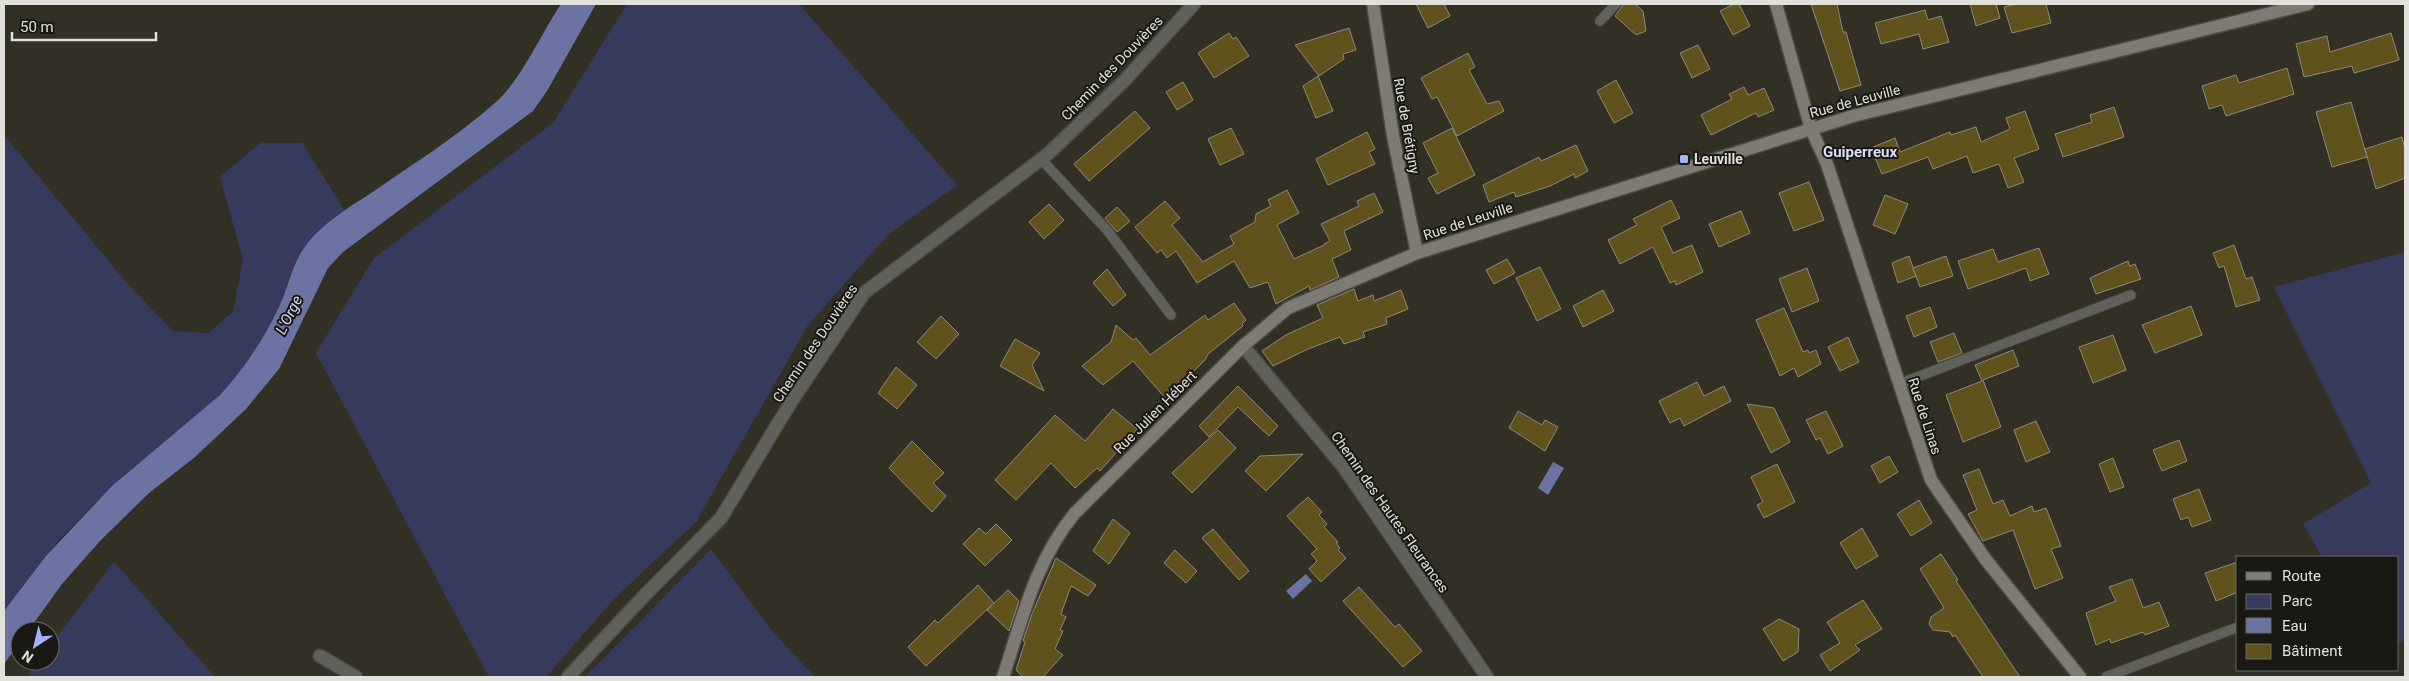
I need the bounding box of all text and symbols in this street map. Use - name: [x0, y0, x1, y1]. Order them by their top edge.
- scale bar: [12, 10, 156, 42]
- street label: Chemin des Douvières: [1058, 12, 1166, 124]
- text: 50 m: [20, 18, 54, 36]
- street label: Rue de Brétigny: [1391, 77, 1423, 176]
- street label: Rue de Leuville: [1808, 81, 1902, 121]
- district label: Guiperreux: [1823, 143, 1897, 161]
- place label: Leuville: [1694, 151, 1743, 167]
- marker: Leuville: [1678, 153, 1690, 165]
- street label: Rue de Leuville: [1421, 199, 1515, 243]
- street label: Chemin des Douvières: [770, 281, 860, 405]
- water label: L'Orge: [272, 292, 306, 337]
- street label: Rue Julien Hébert: [1110, 367, 1200, 457]
- street label: Rue de Linas: [1905, 376, 1945, 456]
- street label: Chemin des Hautes Fleurances: [1328, 428, 1452, 596]
- legend: [2236, 556, 2399, 671]
- text: Route: [2282, 567, 2321, 585]
- text: Parc: [2282, 592, 2312, 610]
- text: Eau: [2282, 617, 2307, 635]
- north arrow: [10, 621, 60, 671]
- text: Bâtiment: [2282, 642, 2342, 660]
- text: N: [19, 647, 36, 666]

